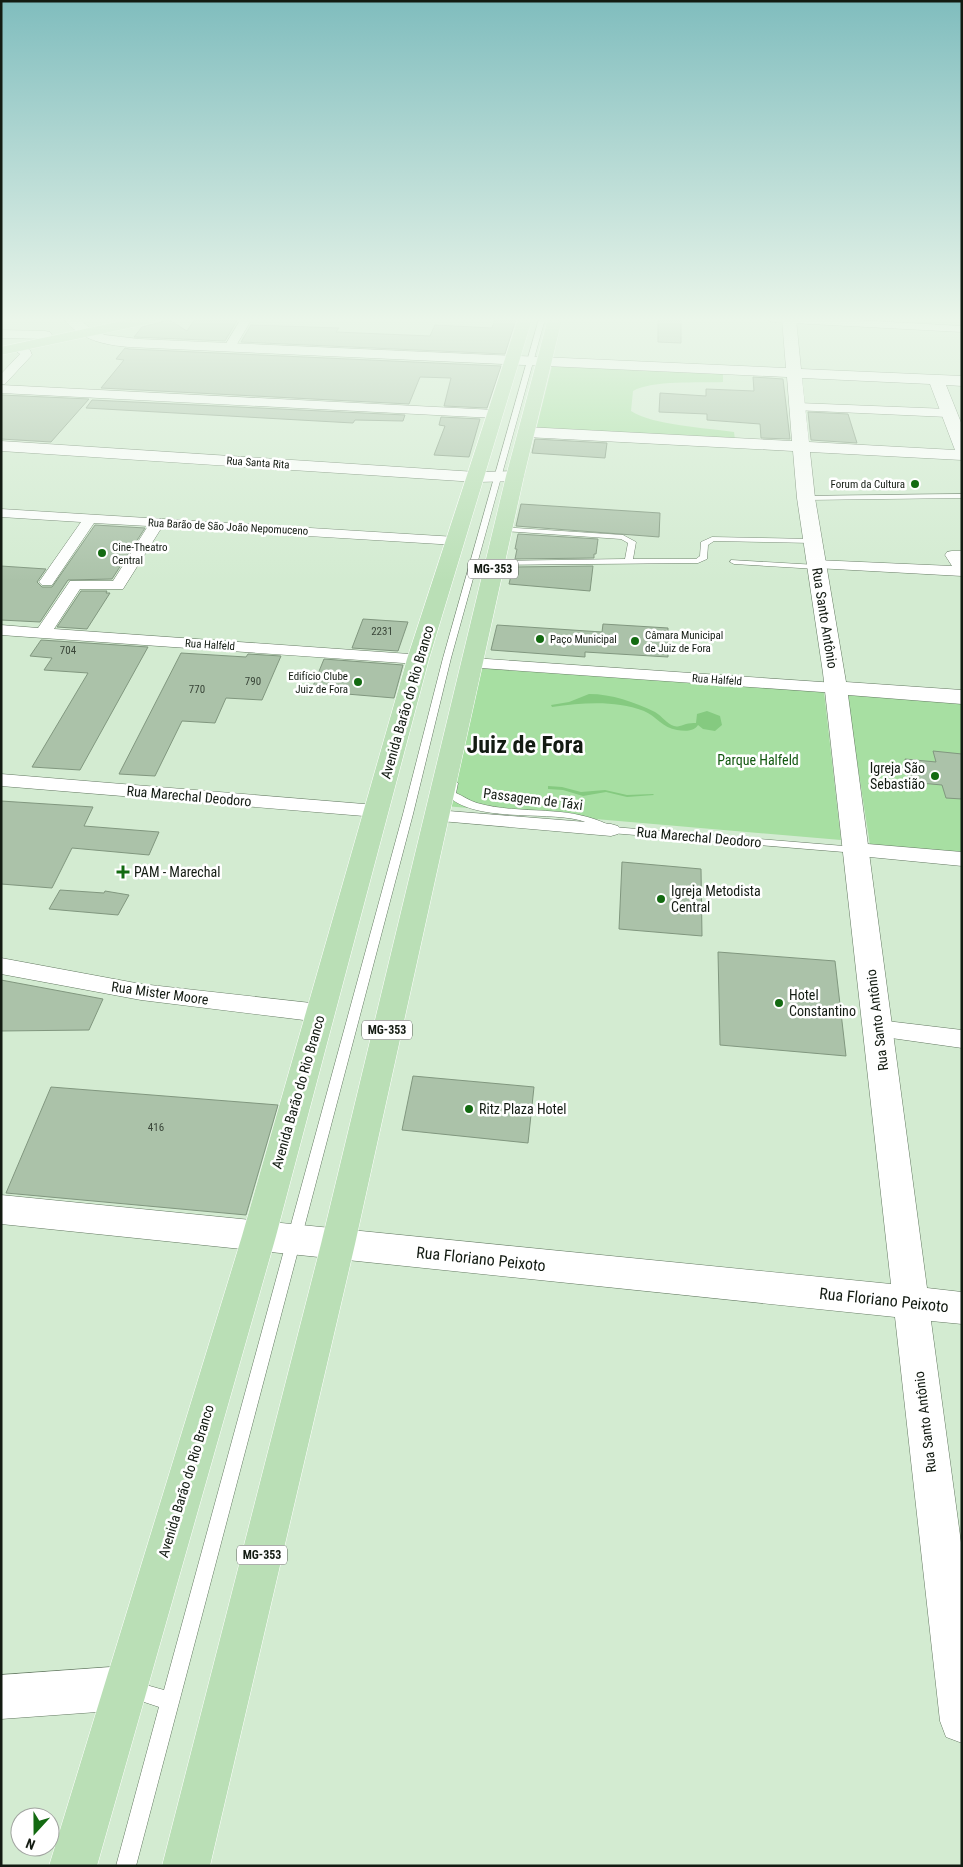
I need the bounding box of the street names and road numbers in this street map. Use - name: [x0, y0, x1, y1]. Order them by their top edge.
- street label: Rua Santa Rita: [226, 454, 290, 472]
- street label: Rua Barão de São João Nepomuceno: [147, 516, 309, 538]
- road number: MG-353: [468, 560, 518, 578]
- street label: Rua Santo Antônio: [809, 566, 841, 670]
- street label: Avenida Barão do Rio Branco: [377, 623, 437, 781]
- street label: Rua Halfeld: [185, 637, 235, 653]
- street label: Rua Halfeld: [692, 672, 742, 688]
- street label: Rua Marechal Deodoro: [126, 783, 252, 809]
- street label: Passagem de Táxi: [482, 785, 584, 813]
- street label: Rua Marechal Deodoro: [636, 824, 762, 850]
- street label: Rua Santo Antônio: [863, 968, 891, 1072]
- street label: Rua Mister Moore: [110, 978, 210, 1008]
- street label: Avenida Barão do Rio Branco: [268, 1013, 328, 1171]
- road number: MG-353: [362, 1020, 412, 1040]
- street label: Rua Floriano Peixoto: [415, 1243, 547, 1275]
- street label: Rua Floriano Peixoto: [818, 1284, 950, 1316]
- street label: Rua Santo Antônio: [911, 1370, 939, 1474]
- street label: Avenida Barão do Rio Branco: [155, 1403, 217, 1559]
- road number: MG-353: [237, 1546, 287, 1564]

